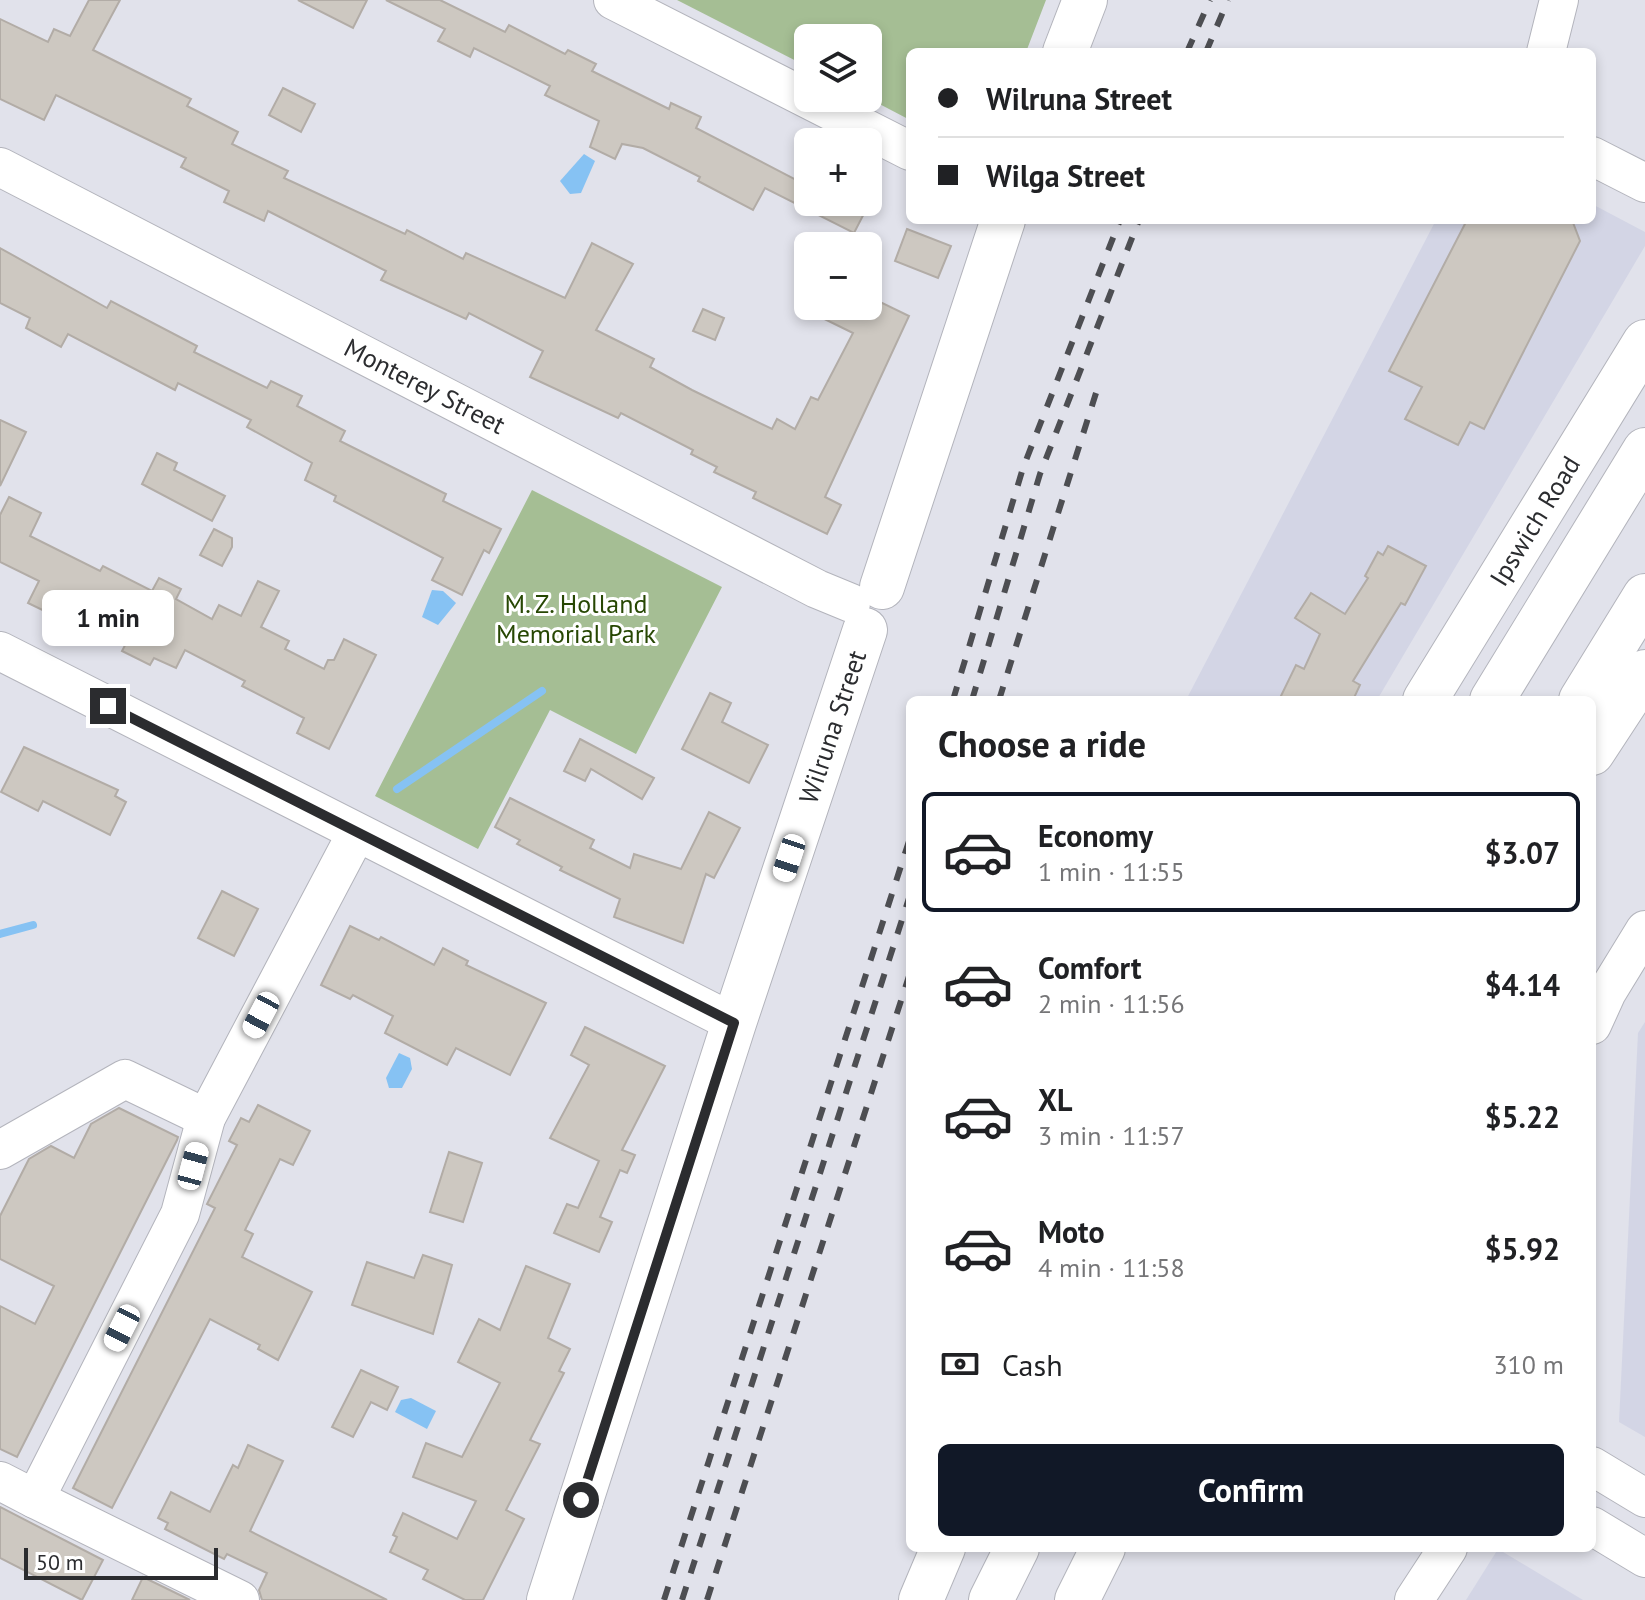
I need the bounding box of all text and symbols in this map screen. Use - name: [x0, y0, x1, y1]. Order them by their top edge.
- map controls: [794, 24, 882, 320]
- button: layers: [794, 24, 882, 112]
- text: Wilruna Street: [986, 79, 1172, 118]
- button: +: [794, 128, 882, 216]
- text: Wilga Street: [986, 156, 1145, 195]
- button: −: [794, 232, 882, 320]
- street label: Monterey Street: [339, 331, 511, 441]
- street label: Ipswich Road: [1482, 450, 1587, 592]
- park label: M. Z. Holland Memorial Park: [496, 587, 656, 650]
- callout: 1 min: [42, 590, 174, 646]
- text: 1 min: [76, 601, 140, 634]
- street label: Wilruna Street: [791, 646, 873, 808]
- route end: [90, 688, 126, 724]
- text: Choose a ride: [938, 720, 1146, 767]
- icon: car: [942, 816, 1014, 888]
- text: Economy: [1038, 816, 1153, 855]
- car: [770, 831, 808, 885]
- text: $3.07: [1485, 833, 1560, 872]
- text: 1 min · 11:55: [1038, 855, 1185, 888]
- icon: car: [942, 948, 1014, 1020]
- text: Comfort: [1038, 948, 1141, 987]
- text: $4.14: [1485, 965, 1560, 1004]
- text: 2 min · 11:56: [1038, 987, 1185, 1020]
- car: [239, 988, 283, 1042]
- icon: car: [942, 1080, 1014, 1152]
- text: XL: [1038, 1080, 1072, 1119]
- text: $5.22: [1485, 1097, 1560, 1136]
- text: 3 min · 11:57: [1038, 1119, 1185, 1152]
- car: [175, 1140, 211, 1192]
- icon: car: [942, 1212, 1014, 1284]
- text: Moto: [1038, 1212, 1105, 1251]
- text: $5.92: [1485, 1229, 1560, 1268]
- text: 4 min · 11:58: [1038, 1251, 1185, 1284]
- car: [100, 1301, 144, 1355]
- icon: cash: [938, 1342, 982, 1386]
- text: Cash: [1002, 1345, 1063, 1384]
- text: 310 m: [1493, 1348, 1564, 1381]
- button: Confirm: [938, 1444, 1564, 1536]
- route start: [563, 1482, 599, 1518]
- scale bar: [24, 1544, 218, 1580]
- text: 50 m: [36, 1548, 84, 1576]

